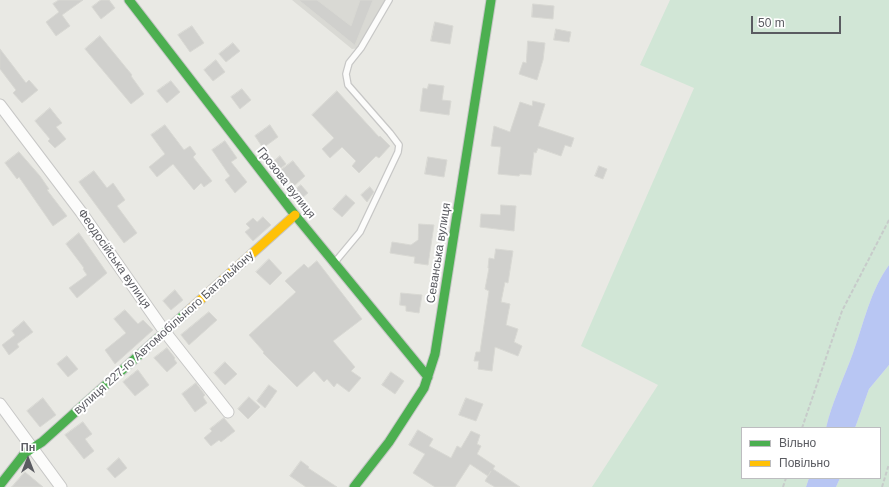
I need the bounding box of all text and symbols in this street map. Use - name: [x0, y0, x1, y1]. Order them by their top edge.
- scale bar: [753, 8, 843, 34]
- text: 50 m: [758, 16, 785, 30]
- street label: Грозова вулиця: [254, 145, 318, 221]
- street label: Севанська вулиця: [424, 202, 454, 304]
- street label: Феодосійська вулиця: [74, 207, 154, 311]
- street label: вулиця 227-го Автомобільного Батальйону: [71, 248, 257, 418]
- legend: [741, 427, 881, 479]
- text: Вільно: [779, 436, 816, 450]
- north arrow: [8, 439, 48, 479]
- text: Пн: [21, 441, 35, 453]
- text: Повільно: [779, 456, 830, 470]

